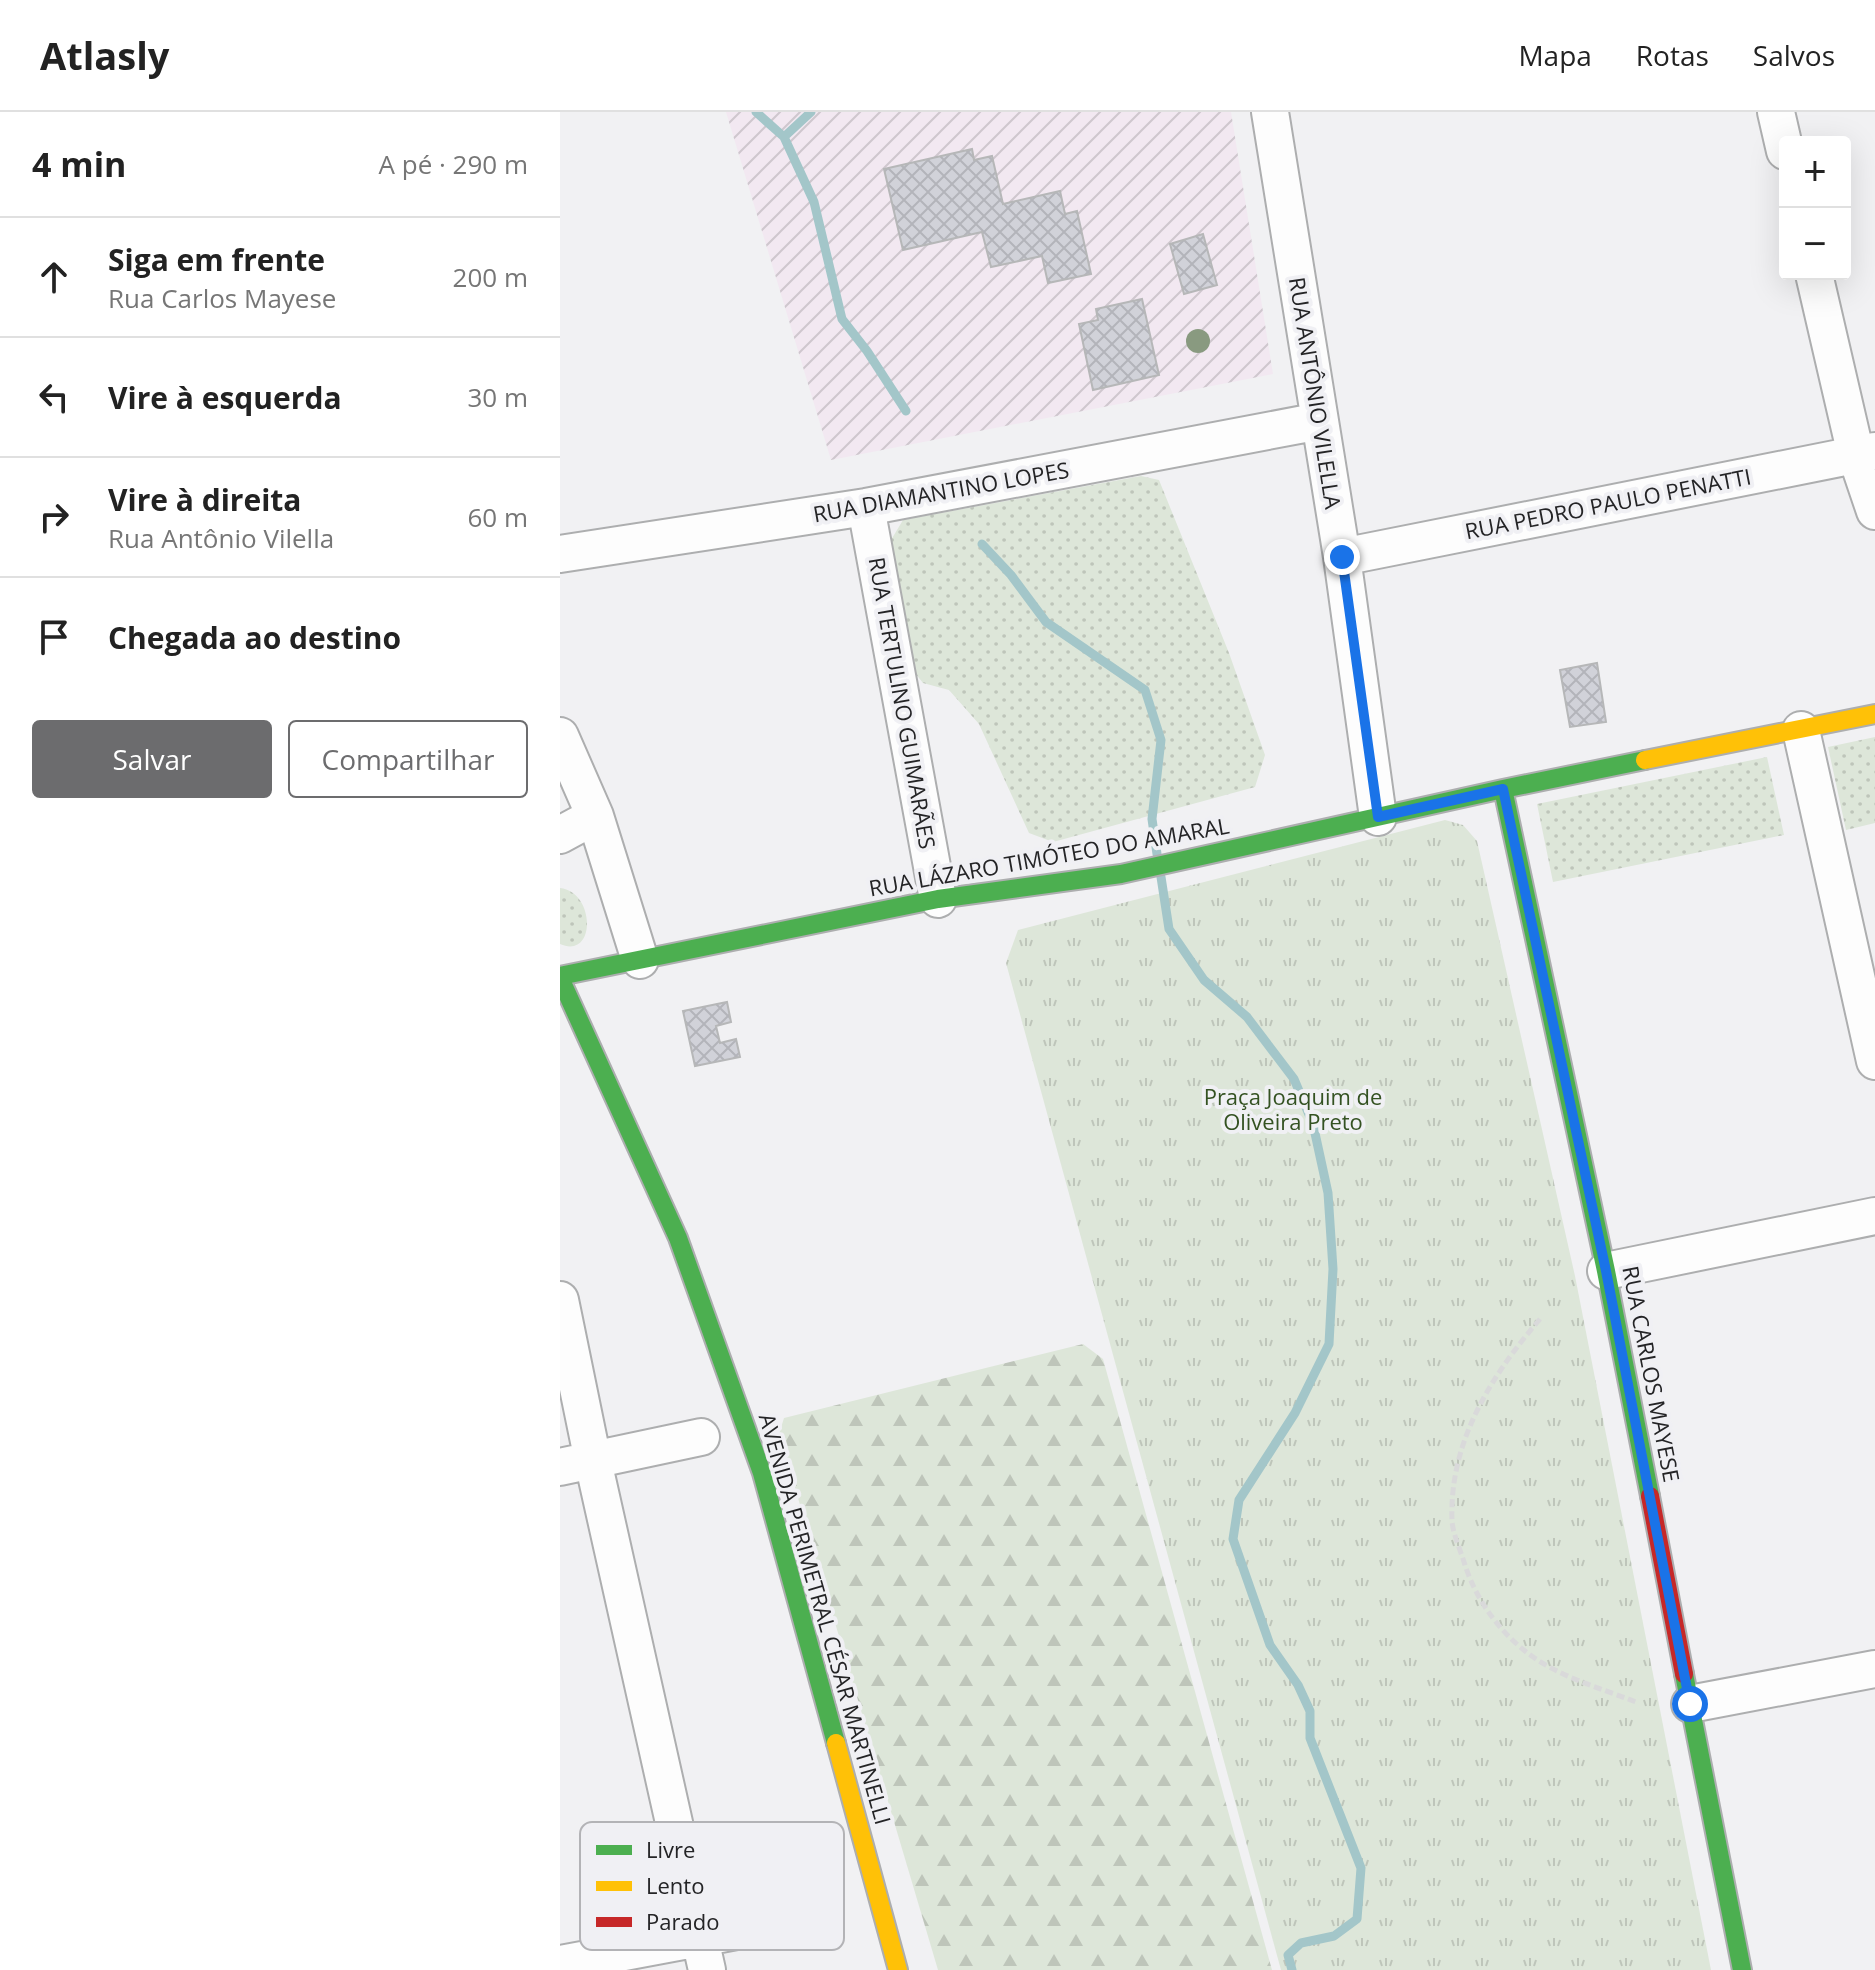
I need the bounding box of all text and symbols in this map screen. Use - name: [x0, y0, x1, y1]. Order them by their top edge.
- text: Atlasly: [40, 29, 169, 81]
- text: Mapa: [1518, 36, 1592, 74]
- text: Rotas: [1636, 36, 1709, 74]
- text: Salvos: [1753, 36, 1835, 74]
- map controls: [1779, 136, 1851, 280]
- button: +: [1779, 136, 1851, 208]
- text: 4 min: [32, 141, 126, 187]
- text: A pé · 290 m: [379, 146, 528, 182]
- button: −: [1779, 208, 1851, 280]
- text: Siga em frente: [108, 239, 325, 280]
- icon: ahead: [32, 255, 76, 299]
- text: 200 m: [453, 259, 528, 295]
- street label: RUA ANTÔNIO VILELLA: [1283, 275, 1349, 511]
- text: Rua Carlos Mayese: [108, 280, 336, 316]
- icon: left: [32, 375, 76, 419]
- text: Vire à esquerda: [108, 377, 342, 418]
- text: 30 m: [467, 379, 528, 415]
- street label: RUA DIAMANTINO LOPES: [811, 454, 1071, 528]
- street label: RUA PEDRO PAULO PENATTI: [1462, 461, 1753, 545]
- text: Vire à direita: [108, 479, 302, 520]
- icon: right: [32, 495, 76, 539]
- text: 60 m: [467, 499, 528, 535]
- text: Rua Antônio Vilella: [108, 520, 334, 556]
- route end: [1324, 539, 1360, 575]
- street label: RUA TERTULINO GUIMARÃES: [863, 554, 943, 851]
- icon: arrive: [32, 615, 76, 659]
- text: Chegada ao destino: [108, 617, 401, 658]
- button: Salvar: [32, 720, 272, 798]
- button: Compartilhar: [288, 720, 528, 798]
- street label: RUA LÁZARO TIMÓTEO DO AMARAL: [866, 810, 1231, 902]
- park label: Praça Joaquim de Oliveira Preto: [1204, 1081, 1382, 1136]
- street label: RUA CARLOS MAYESE: [1616, 1263, 1688, 1484]
- street label: AVENIDA PERIMETRAL CÉSAR MARTINELLI: [753, 1410, 899, 1828]
- route start: [1672, 1686, 1708, 1722]
- legend: [580, 1822, 844, 1950]
- text: Livre: [646, 1834, 695, 1864]
- text: Lento: [646, 1870, 704, 1900]
- text: Parado: [646, 1906, 719, 1936]

